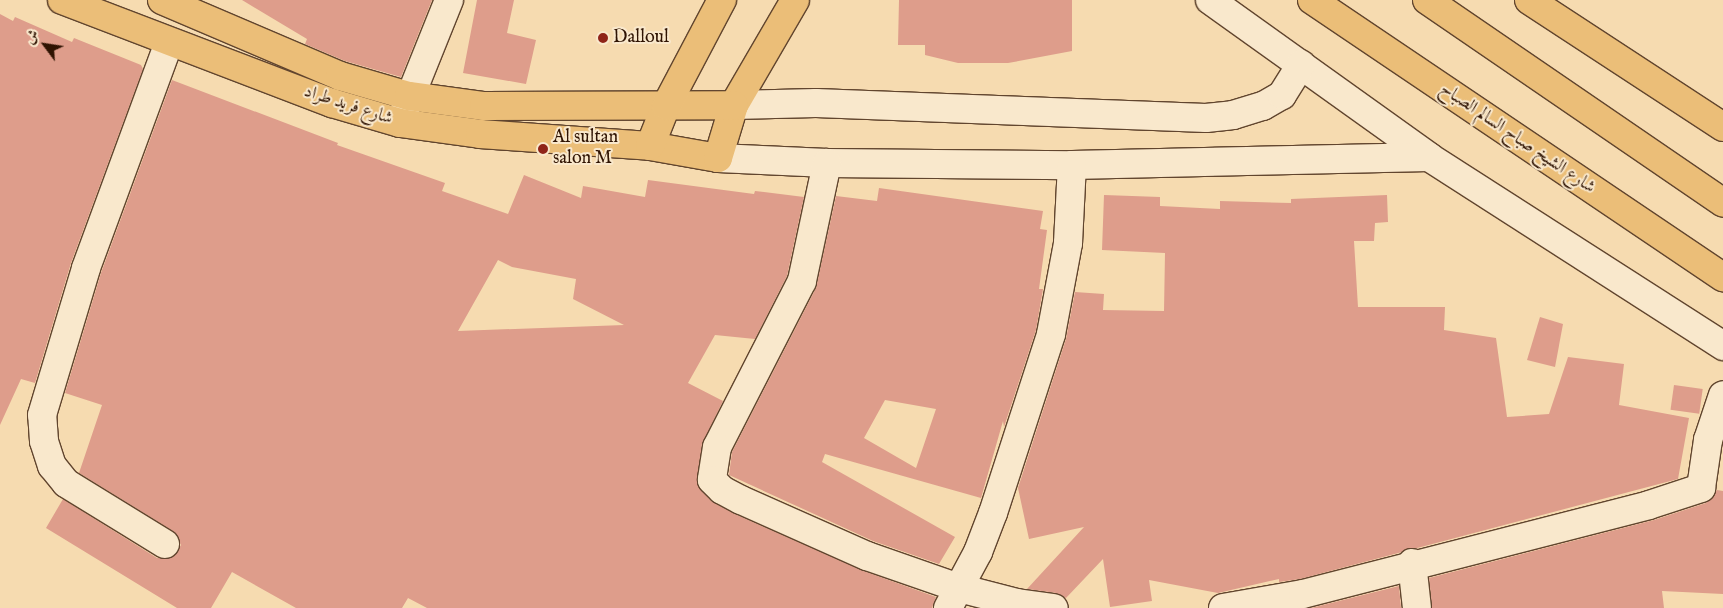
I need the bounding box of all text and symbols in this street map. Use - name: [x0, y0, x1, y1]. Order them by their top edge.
- north arrow: [20, 20, 70, 70]
- text: ش: [21, 27, 43, 48]
- place label: Dalloul: [613, 27, 669, 49]
- marker: Dalloul: [597, 32, 609, 44]
- street label: شارع الشيخ صباح السالم الصباح: [1435, 79, 1599, 199]
- street label: شارع فريد طراد: [301, 81, 395, 131]
- place label: Al sultan salon M: [553, 128, 618, 170]
- marker: Al sultan salon M: [537, 143, 549, 155]

